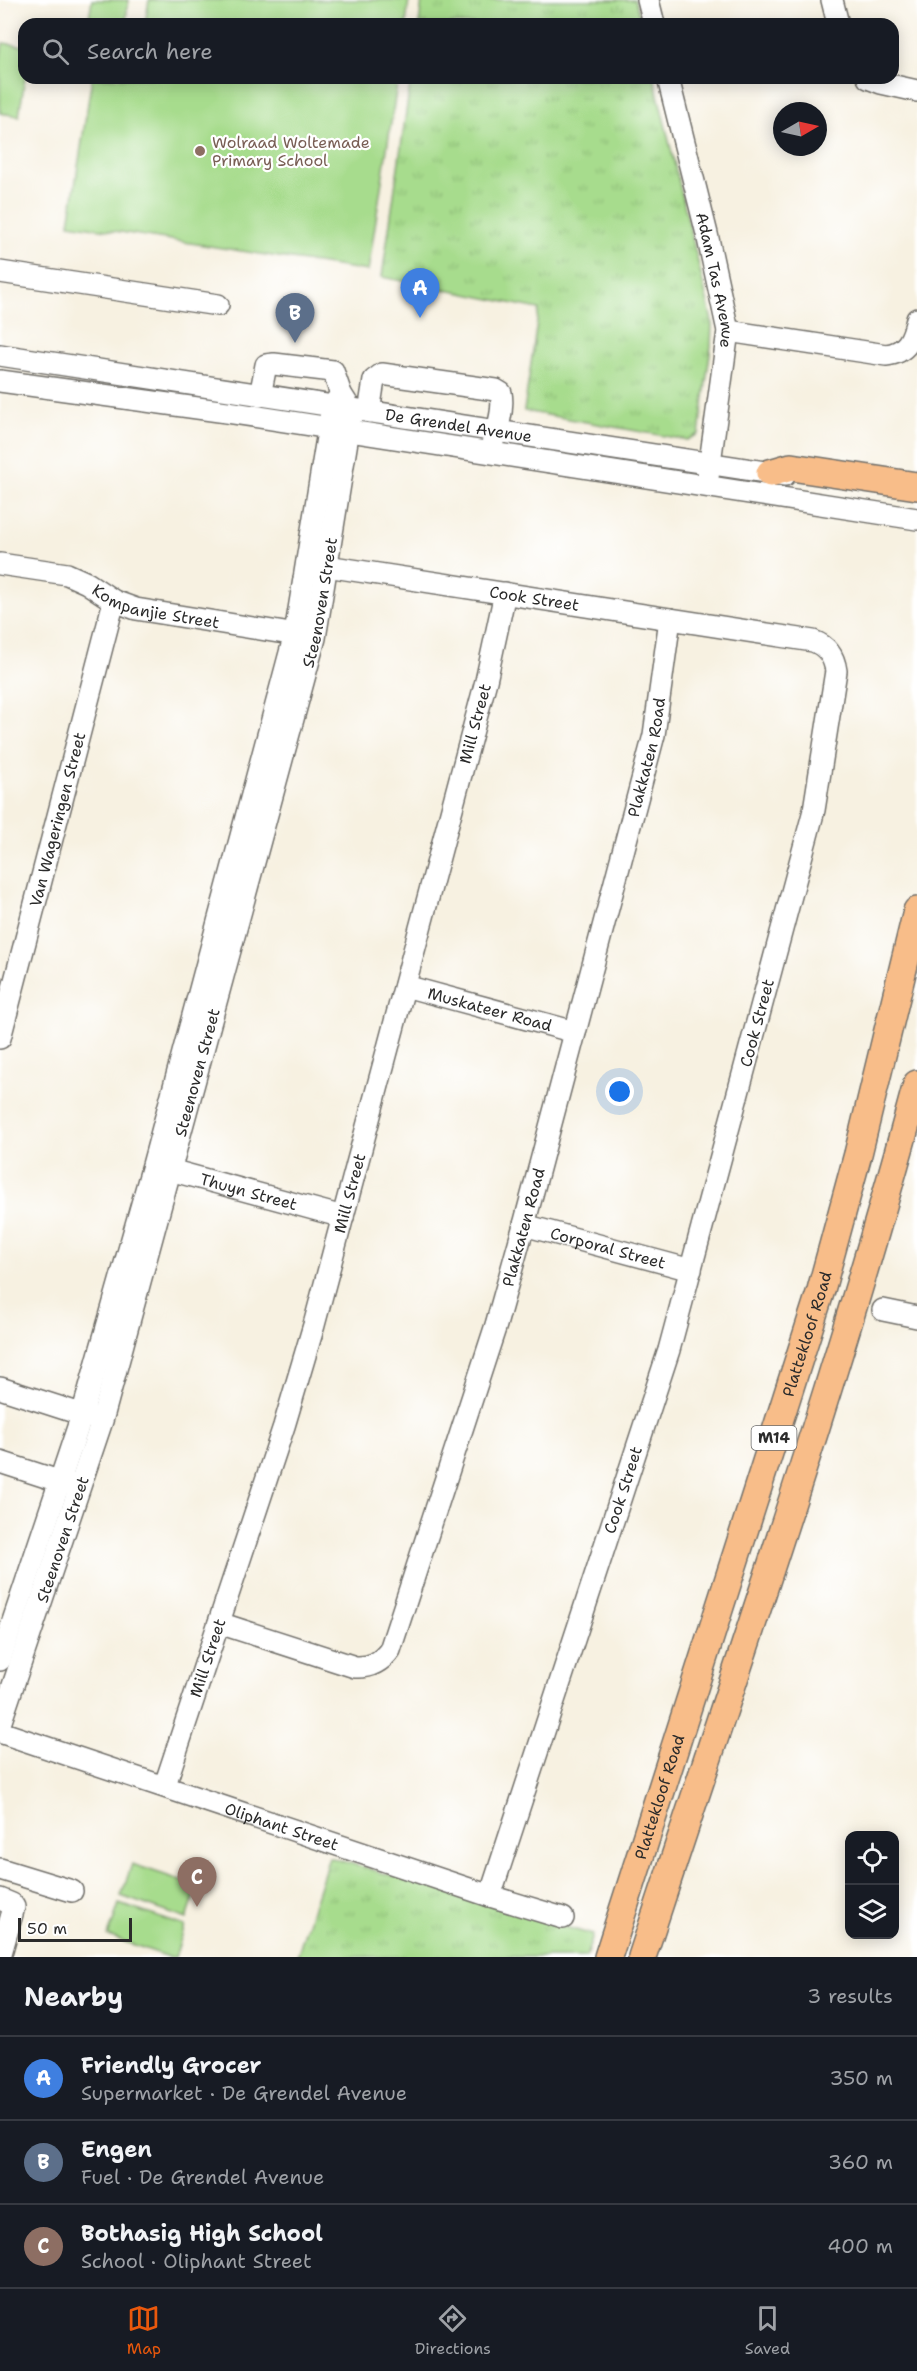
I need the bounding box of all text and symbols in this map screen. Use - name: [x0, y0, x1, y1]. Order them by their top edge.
- search box: [18, 18, 899, 84]
- icon: search: [39, 35, 72, 68]
- text: Search here: [87, 37, 213, 66]
- north arrow: [773, 102, 827, 156]
- place label: Wolraad Woltemade Primary School: [212, 132, 370, 171]
- marker: Wolraad Woltemade Primary School: [193, 144, 207, 158]
- street label: Adam Tas Avenue: [691, 210, 739, 350]
- pin: A: [400, 268, 440, 318]
- pin: B: [276, 294, 314, 343]
- street label: De Grendel Avenue: [384, 404, 533, 447]
- street label: Steenoven Street: [297, 536, 342, 670]
- street label: Kompanjie Street: [88, 579, 221, 633]
- street label: Cook Street: [488, 581, 581, 615]
- street label: Mill Street: [454, 681, 495, 766]
- street label: Plakkaten Road: [622, 696, 670, 819]
- street label: Van Wageringen Street: [24, 730, 90, 909]
- street label: Cook Street: [735, 977, 779, 1069]
- street label: Muskateer Road: [425, 982, 554, 1036]
- street label: Steenoven Street: [169, 1006, 224, 1139]
- your location: [605, 1077, 634, 1106]
- street label: Mill Street: [328, 1151, 370, 1235]
- street label: Plakkaten Road: [497, 1166, 549, 1289]
- street label: Thuyn Street: [198, 1168, 300, 1215]
- street label: Corporal Street: [548, 1222, 668, 1273]
- street label: Plattekloof Road: [777, 1269, 836, 1399]
- road number: M14: [752, 1426, 796, 1450]
- street label: Cook Street: [599, 1444, 647, 1536]
- street label: Steenoven Street: [31, 1473, 93, 1605]
- street label: Mill Street: [184, 1616, 230, 1700]
- street label: Plattekloof Road: [629, 1732, 689, 1862]
- street label: Oliphant Street: [222, 1797, 341, 1855]
- map controls: [845, 1831, 899, 1939]
- button: locate: [845, 1831, 899, 1885]
- pin: C: [178, 1858, 216, 1907]
- button: layers: [845, 1885, 899, 1939]
- scale bar: [18, 1915, 132, 1942]
- text: 50 m: [27, 1918, 67, 1939]
- text: Nearby: [24, 1979, 123, 2014]
- text: 3 results: [807, 1983, 893, 2009]
- text: Friendly Grocer: [81, 2051, 261, 2080]
- text: A: [36, 2065, 51, 2091]
- text: 350 m: [829, 2065, 893, 2091]
- text: Supermarket · De Grendel Avenue: [81, 2080, 407, 2106]
- text: Engen: [81, 2135, 152, 2164]
- text: B: [37, 2149, 50, 2175]
- text: 360 m: [828, 2149, 893, 2175]
- text: Fuel · De Grendel Avenue: [81, 2164, 324, 2190]
- text: Bothasig High School: [81, 2219, 323, 2248]
- text: C: [37, 2233, 50, 2259]
- text: 400 m: [827, 2233, 893, 2259]
- text: School · Oliphant Street: [81, 2248, 312, 2274]
- tab: Map: [127, 2302, 161, 2359]
- tab: Directions: [415, 2302, 491, 2359]
- tab: Saved: [745, 2302, 790, 2359]

